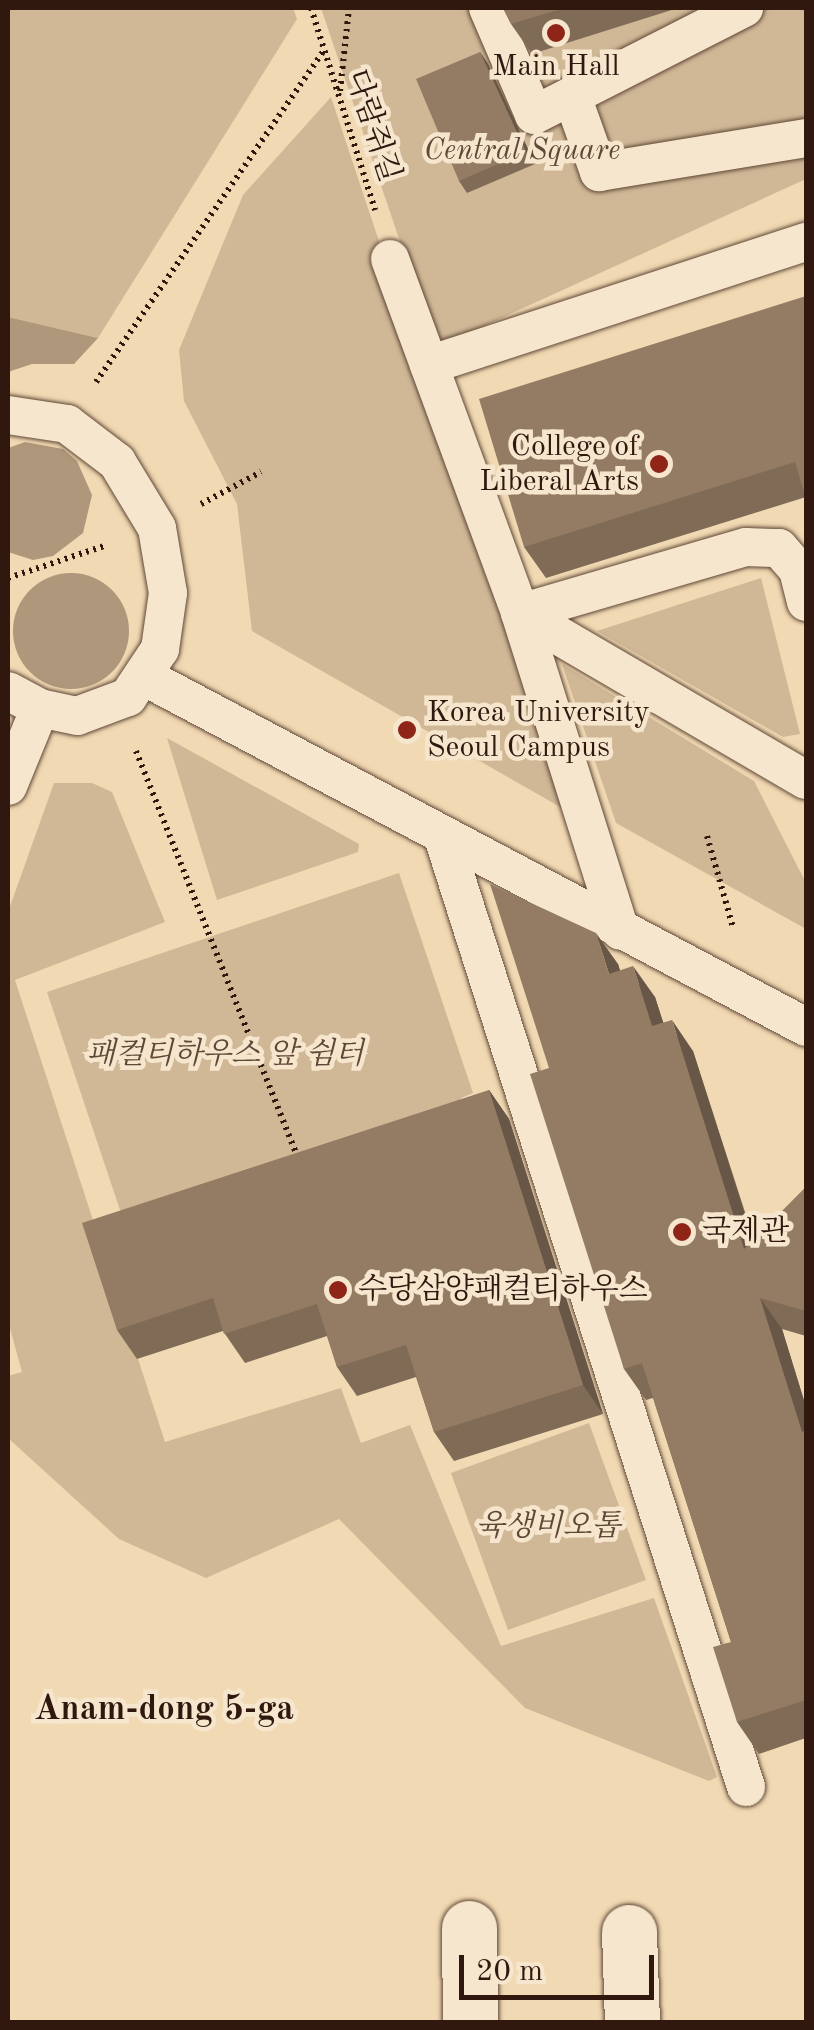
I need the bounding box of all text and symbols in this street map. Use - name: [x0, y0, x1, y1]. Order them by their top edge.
- marker: Main Hall: [545, 22, 567, 44]
- place label: Main Hall: [492, 49, 620, 85]
- street label: 다람쥐길: [337, 65, 407, 187]
- park label: Central Square: [424, 133, 620, 169]
- place label: College of Liberal Arts: [479, 429, 639, 500]
- marker: College of Liberal Arts: [648, 453, 670, 475]
- place label: Korea University Seoul Campus: [427, 695, 650, 766]
- marker: Korea University Seoul Campus: [396, 719, 418, 741]
- park label: 패컬티하우스 앞 쉼터: [86, 1037, 364, 1073]
- place label: 국제관: [702, 1214, 789, 1250]
- marker: 국제관: [671, 1221, 693, 1243]
- place label: 수당삼양패컬티하우스: [358, 1272, 648, 1308]
- marker: 수당삼양패컬티하우스: [327, 1279, 349, 1301]
- park label: 육생비오톱: [476, 1509, 620, 1545]
- district label: Anam-dong 5-ga: [34, 1689, 294, 1731]
- scale bar: [464, 1935, 659, 1997]
- text: 20 m: [476, 1957, 543, 1987]

